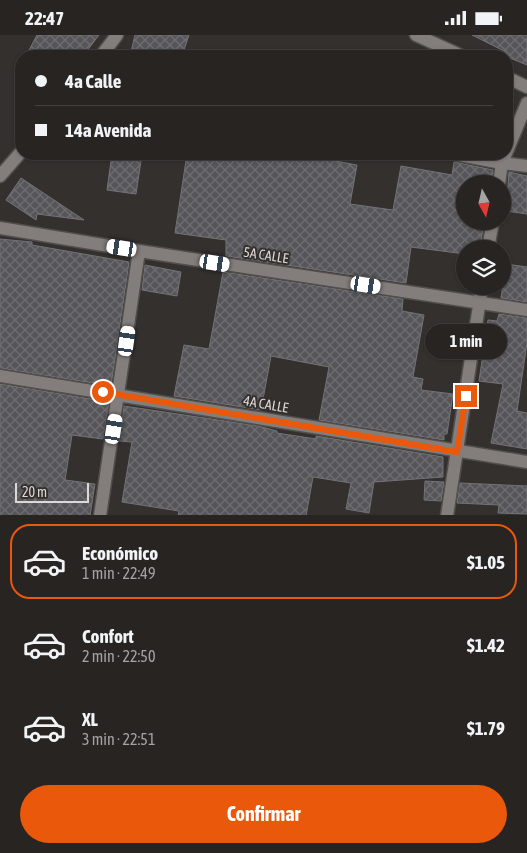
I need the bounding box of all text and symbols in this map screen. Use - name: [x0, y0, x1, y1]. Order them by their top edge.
- text: 22:47: [25, 7, 64, 29]
- text: 4a Calle: [65, 70, 121, 92]
- text: 14a Avenida: [65, 119, 151, 141]
- north arrow: [456, 175, 511, 230]
- map controls: [456, 175, 511, 295]
- car: [106, 238, 137, 258]
- button: layers: [456, 240, 511, 295]
- street label: 5A CALLE: [242, 244, 290, 266]
- car: [199, 253, 230, 273]
- car: [350, 275, 381, 295]
- callout: 1 min: [425, 323, 507, 359]
- car: [117, 325, 136, 357]
- text: 1 min: [450, 332, 482, 350]
- route start: [92, 381, 114, 403]
- route end: [455, 385, 477, 407]
- street label: 4A CALLE: [242, 392, 290, 416]
- car: [104, 413, 123, 445]
- scale bar: [15, 481, 89, 504]
- text: 20 m: [22, 484, 47, 500]
- icon: car: [22, 539, 67, 584]
- text: Económico: [82, 542, 158, 564]
- text: $1.05: [467, 551, 505, 573]
- text: 1 min · 22:49: [82, 564, 155, 582]
- icon: car: [22, 622, 67, 667]
- text: Confort: [82, 625, 134, 647]
- text: $1.42: [467, 634, 505, 656]
- text: 2 min · 22:50: [82, 647, 155, 665]
- icon: car: [22, 705, 67, 750]
- text: XL: [82, 708, 98, 730]
- text: $1.79: [467, 717, 505, 739]
- text: 3 min · 22:51: [82, 730, 155, 748]
- button: Confirmar: [20, 785, 507, 843]

